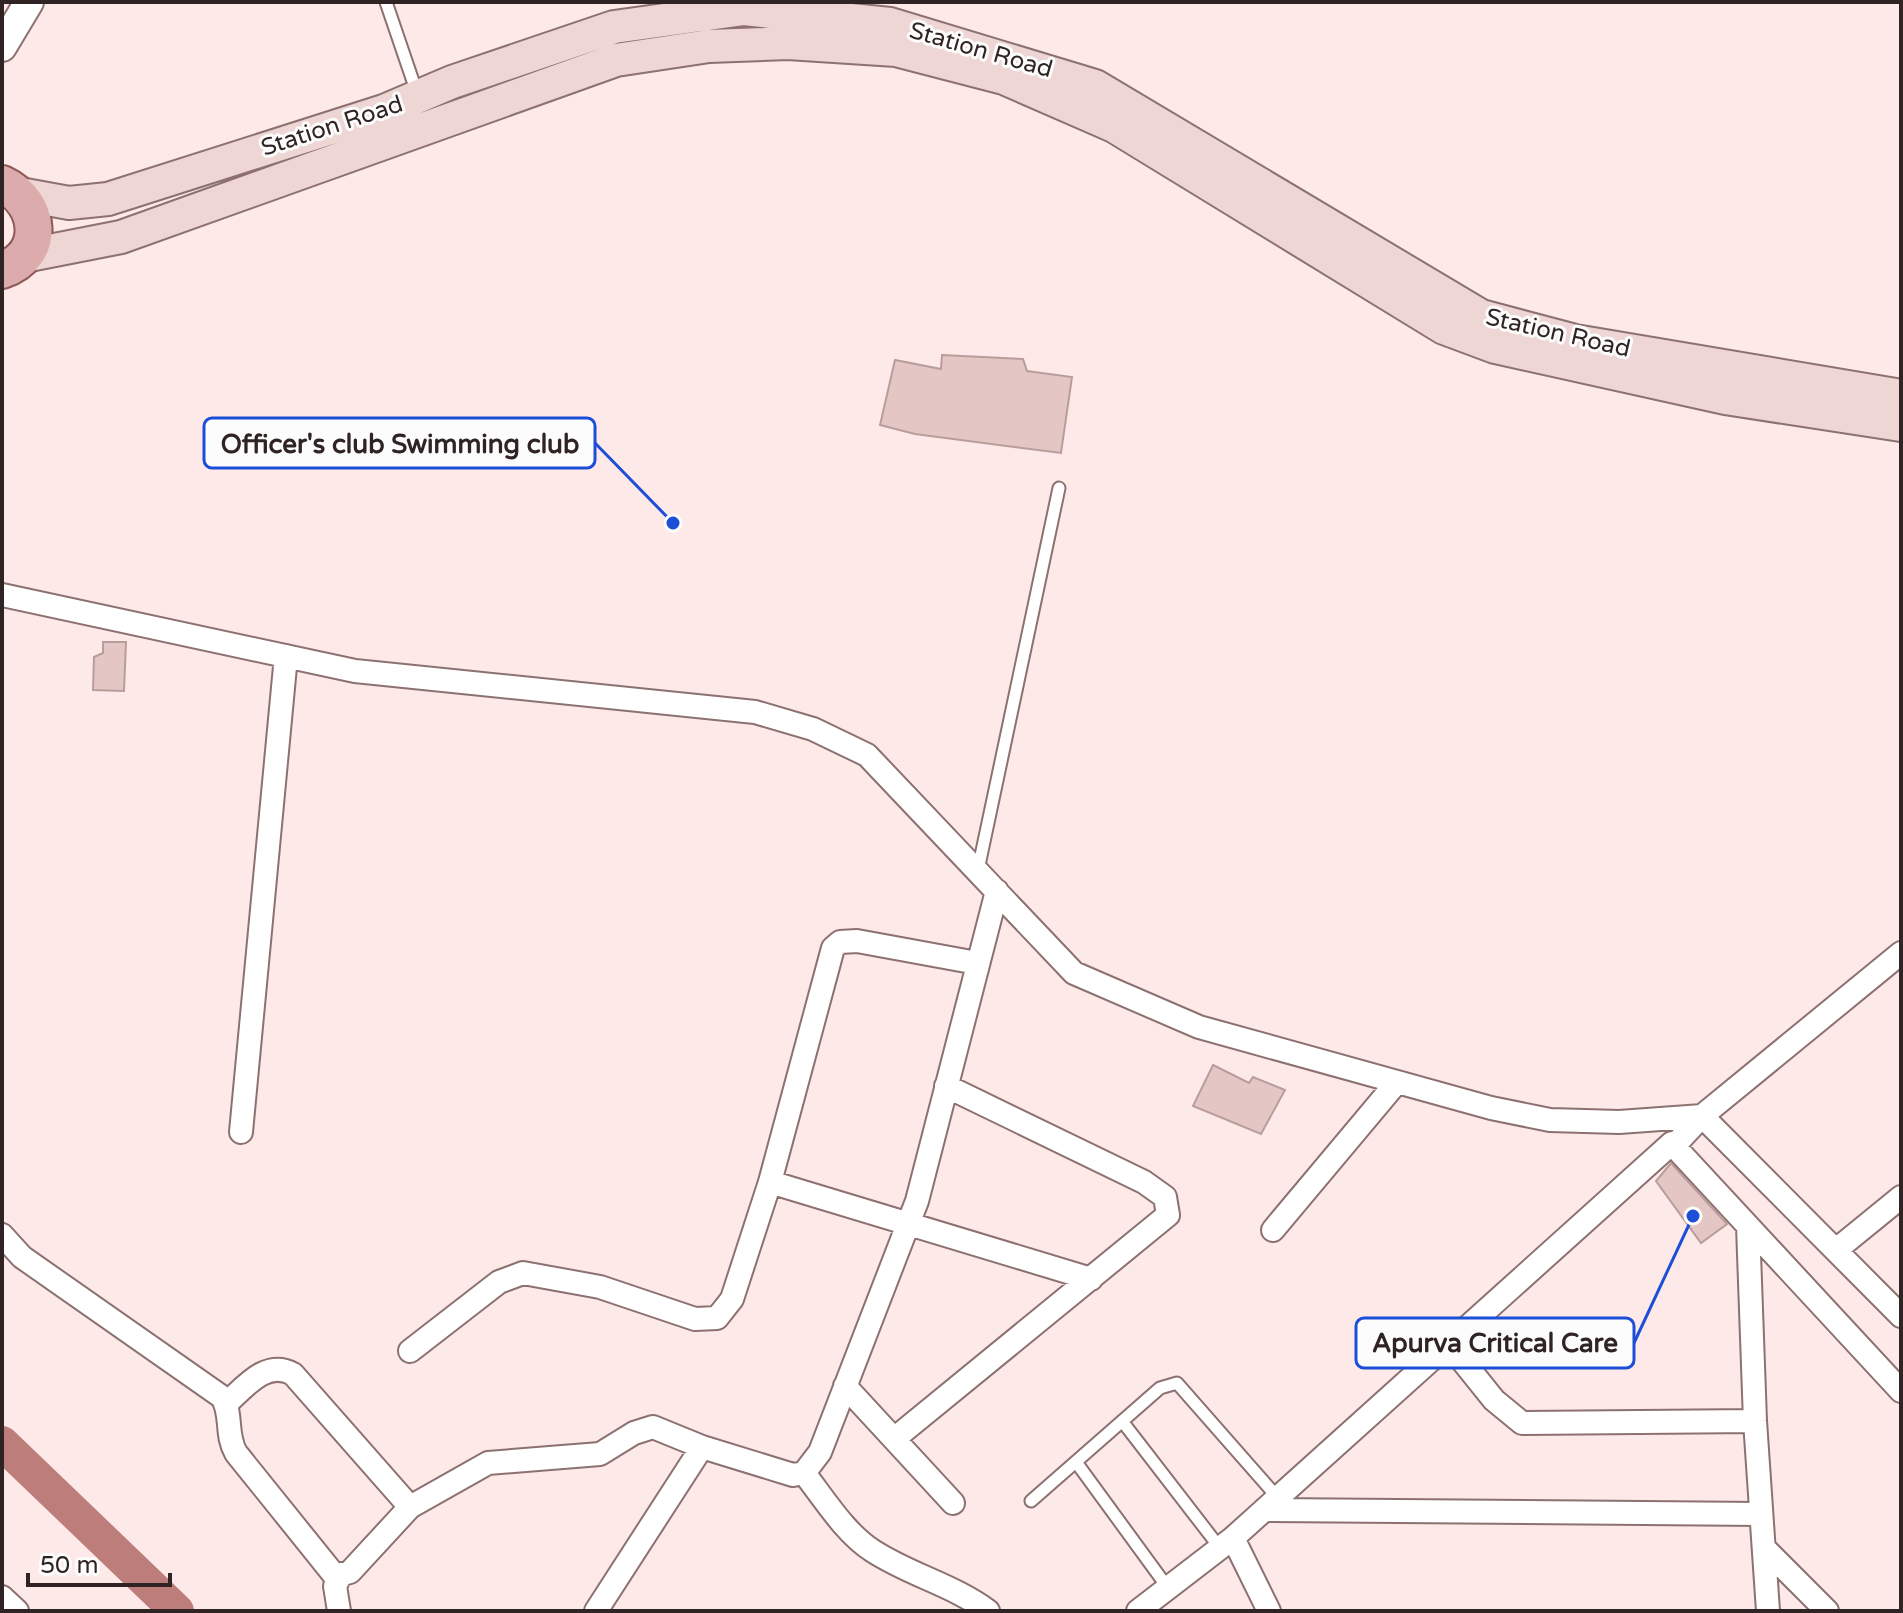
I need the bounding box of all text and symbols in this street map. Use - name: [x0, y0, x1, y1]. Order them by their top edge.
- street label: Station Road: [906, 16, 1056, 84]
- street label: Station Road: [257, 89, 407, 163]
- street label: Station Road: [1483, 302, 1633, 364]
- callout: Officer's club Swimming club: [204, 418, 595, 468]
- text: Officer's club Swimming club: [221, 429, 579, 460]
- callout: Apurva Critical Care: [1356, 1318, 1634, 1368]
- text: Apurva Critical Care: [1372, 1328, 1618, 1359]
- scale bar: [28, 1537, 170, 1587]
- text: 50 m: [40, 1551, 98, 1580]

